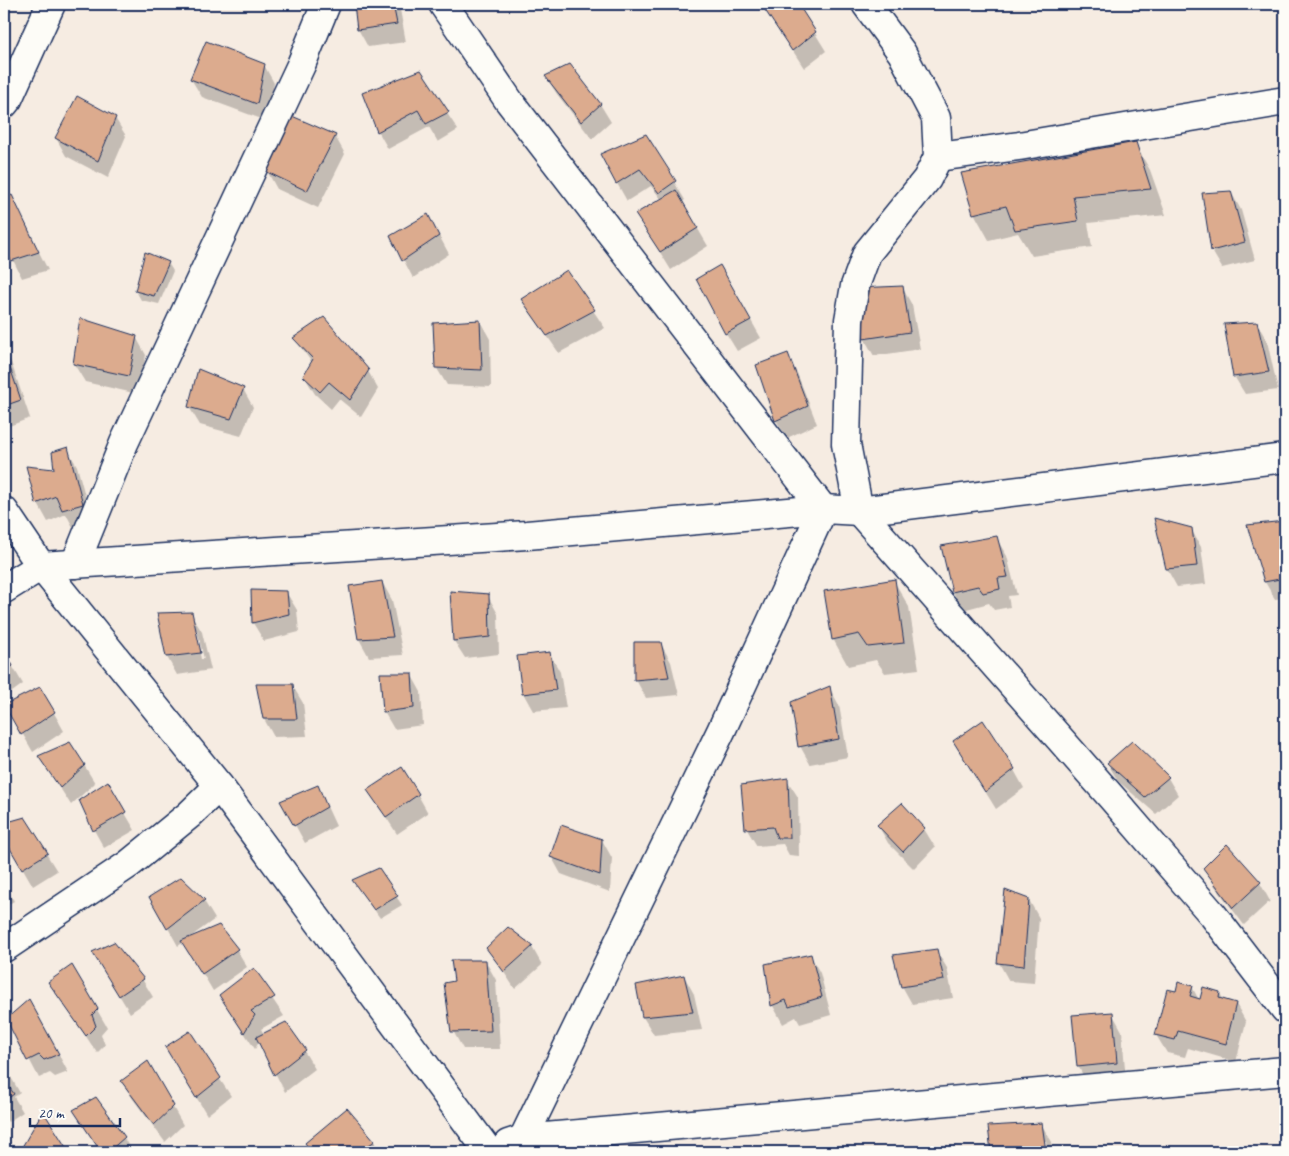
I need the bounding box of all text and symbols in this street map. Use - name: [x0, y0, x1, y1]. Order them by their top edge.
- scale bar: [30, 1096, 120, 1128]
- text: 20 m: [38, 1104, 65, 1123]

